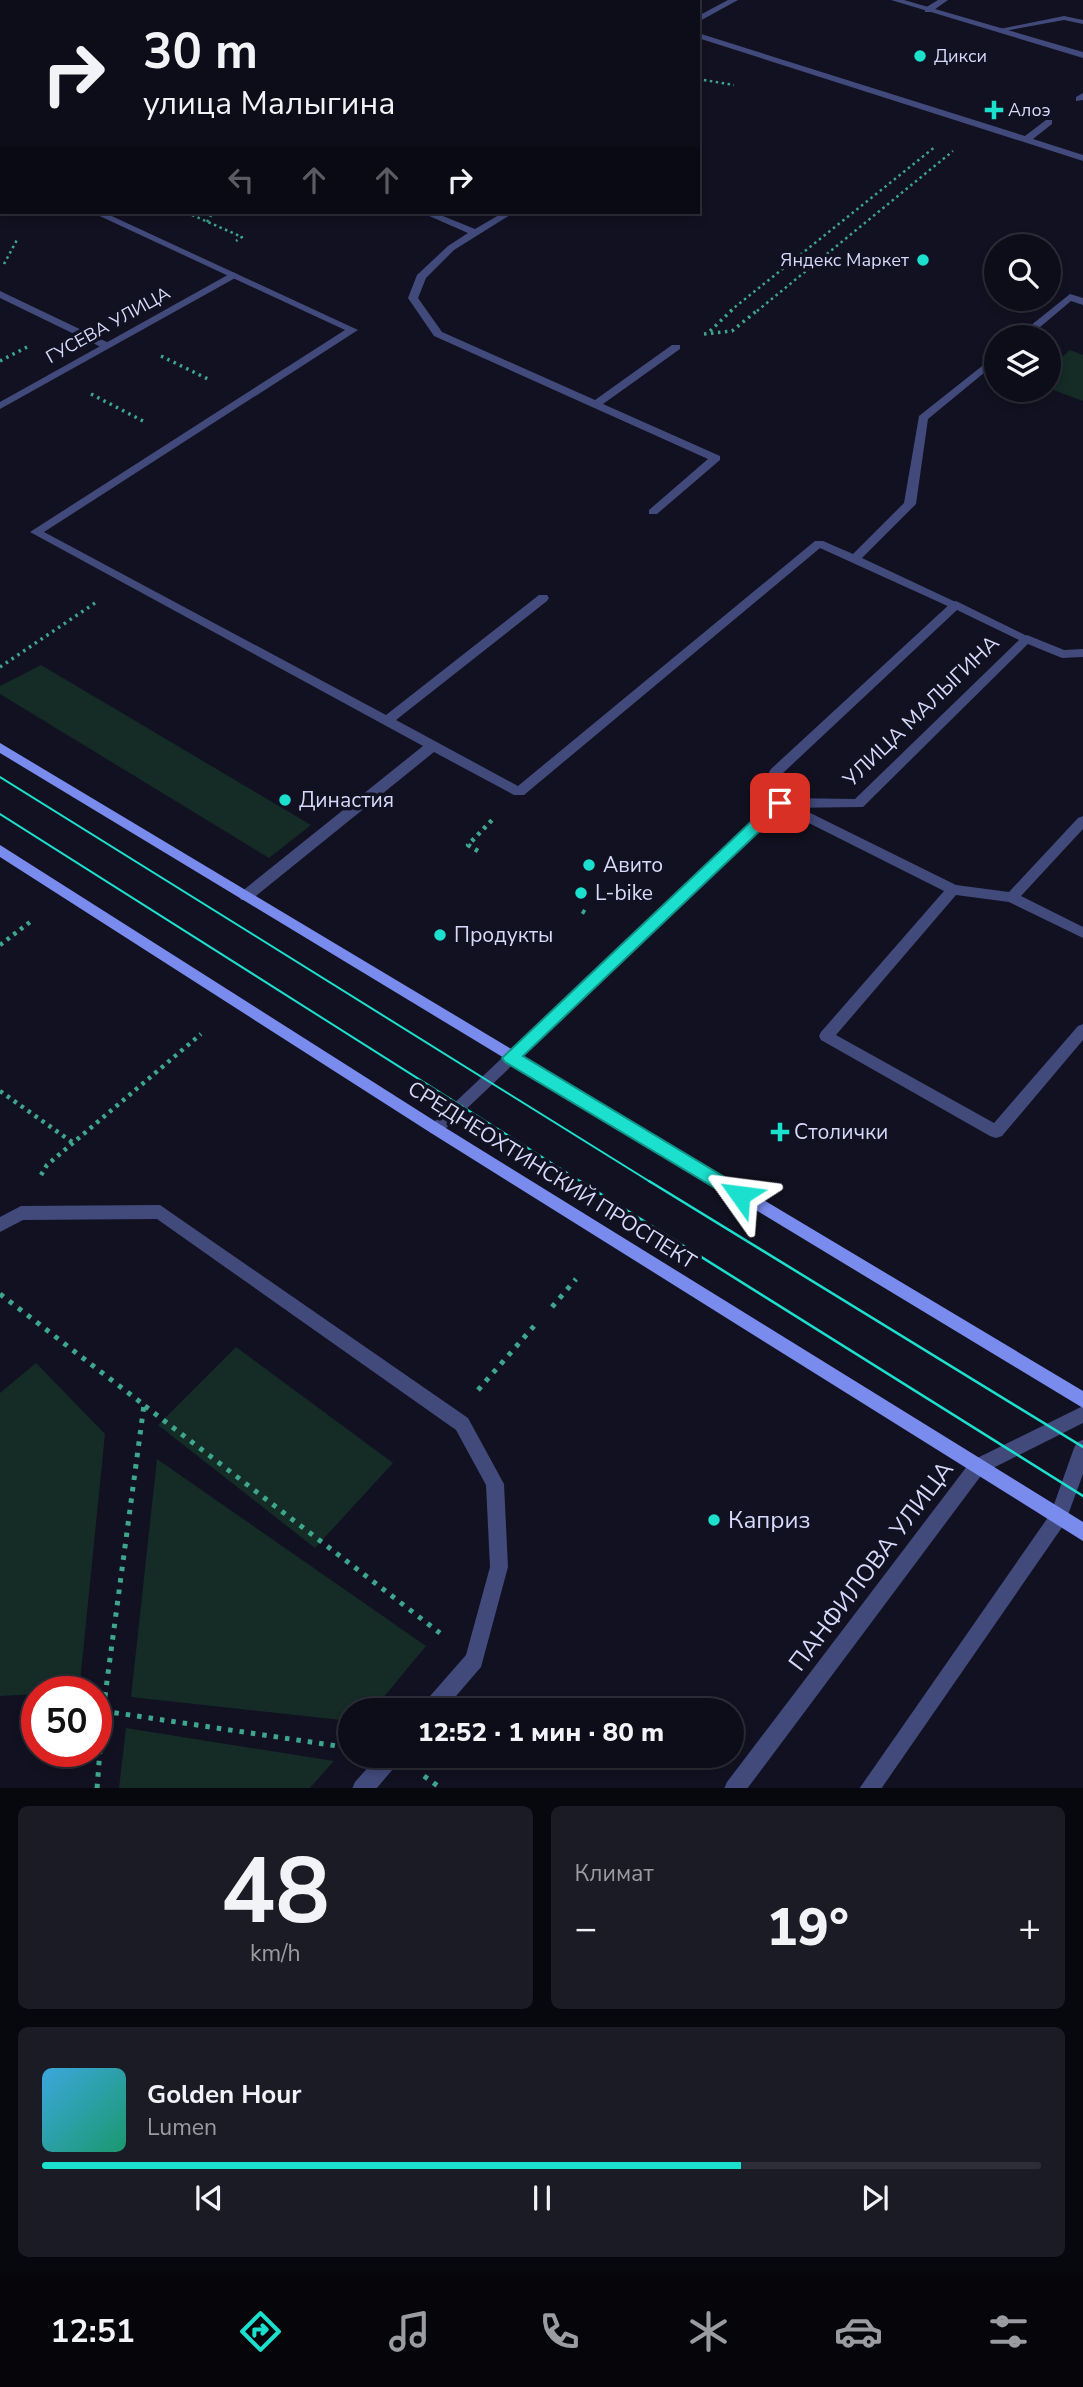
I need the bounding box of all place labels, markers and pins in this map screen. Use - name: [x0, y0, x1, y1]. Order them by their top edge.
- place label: Дикси: [934, 44, 987, 68]
- marker: Дикси: [912, 48, 928, 64]
- place label: Алоэ: [1008, 98, 1050, 122]
- marker: Алоэ: [986, 102, 1002, 118]
- place label: Яндекс Маркет: [780, 248, 909, 272]
- marker: Яндекс Маркет: [915, 252, 931, 268]
- pin: [750, 773, 810, 833]
- place label: Династия: [299, 786, 394, 814]
- marker: Династия: [277, 792, 293, 808]
- place label: Авито: [603, 851, 663, 879]
- marker: Авито: [581, 857, 597, 873]
- place label: L-bike: [595, 879, 653, 907]
- marker: L-bike: [573, 885, 589, 901]
- place label: Продукты: [454, 921, 553, 949]
- marker: Продукты: [432, 927, 448, 943]
- place label: Столички: [794, 1118, 888, 1146]
- marker: Столички: [772, 1124, 788, 1140]
- place label: Каприз: [728, 1504, 811, 1536]
- marker: Каприз: [706, 1512, 722, 1528]

